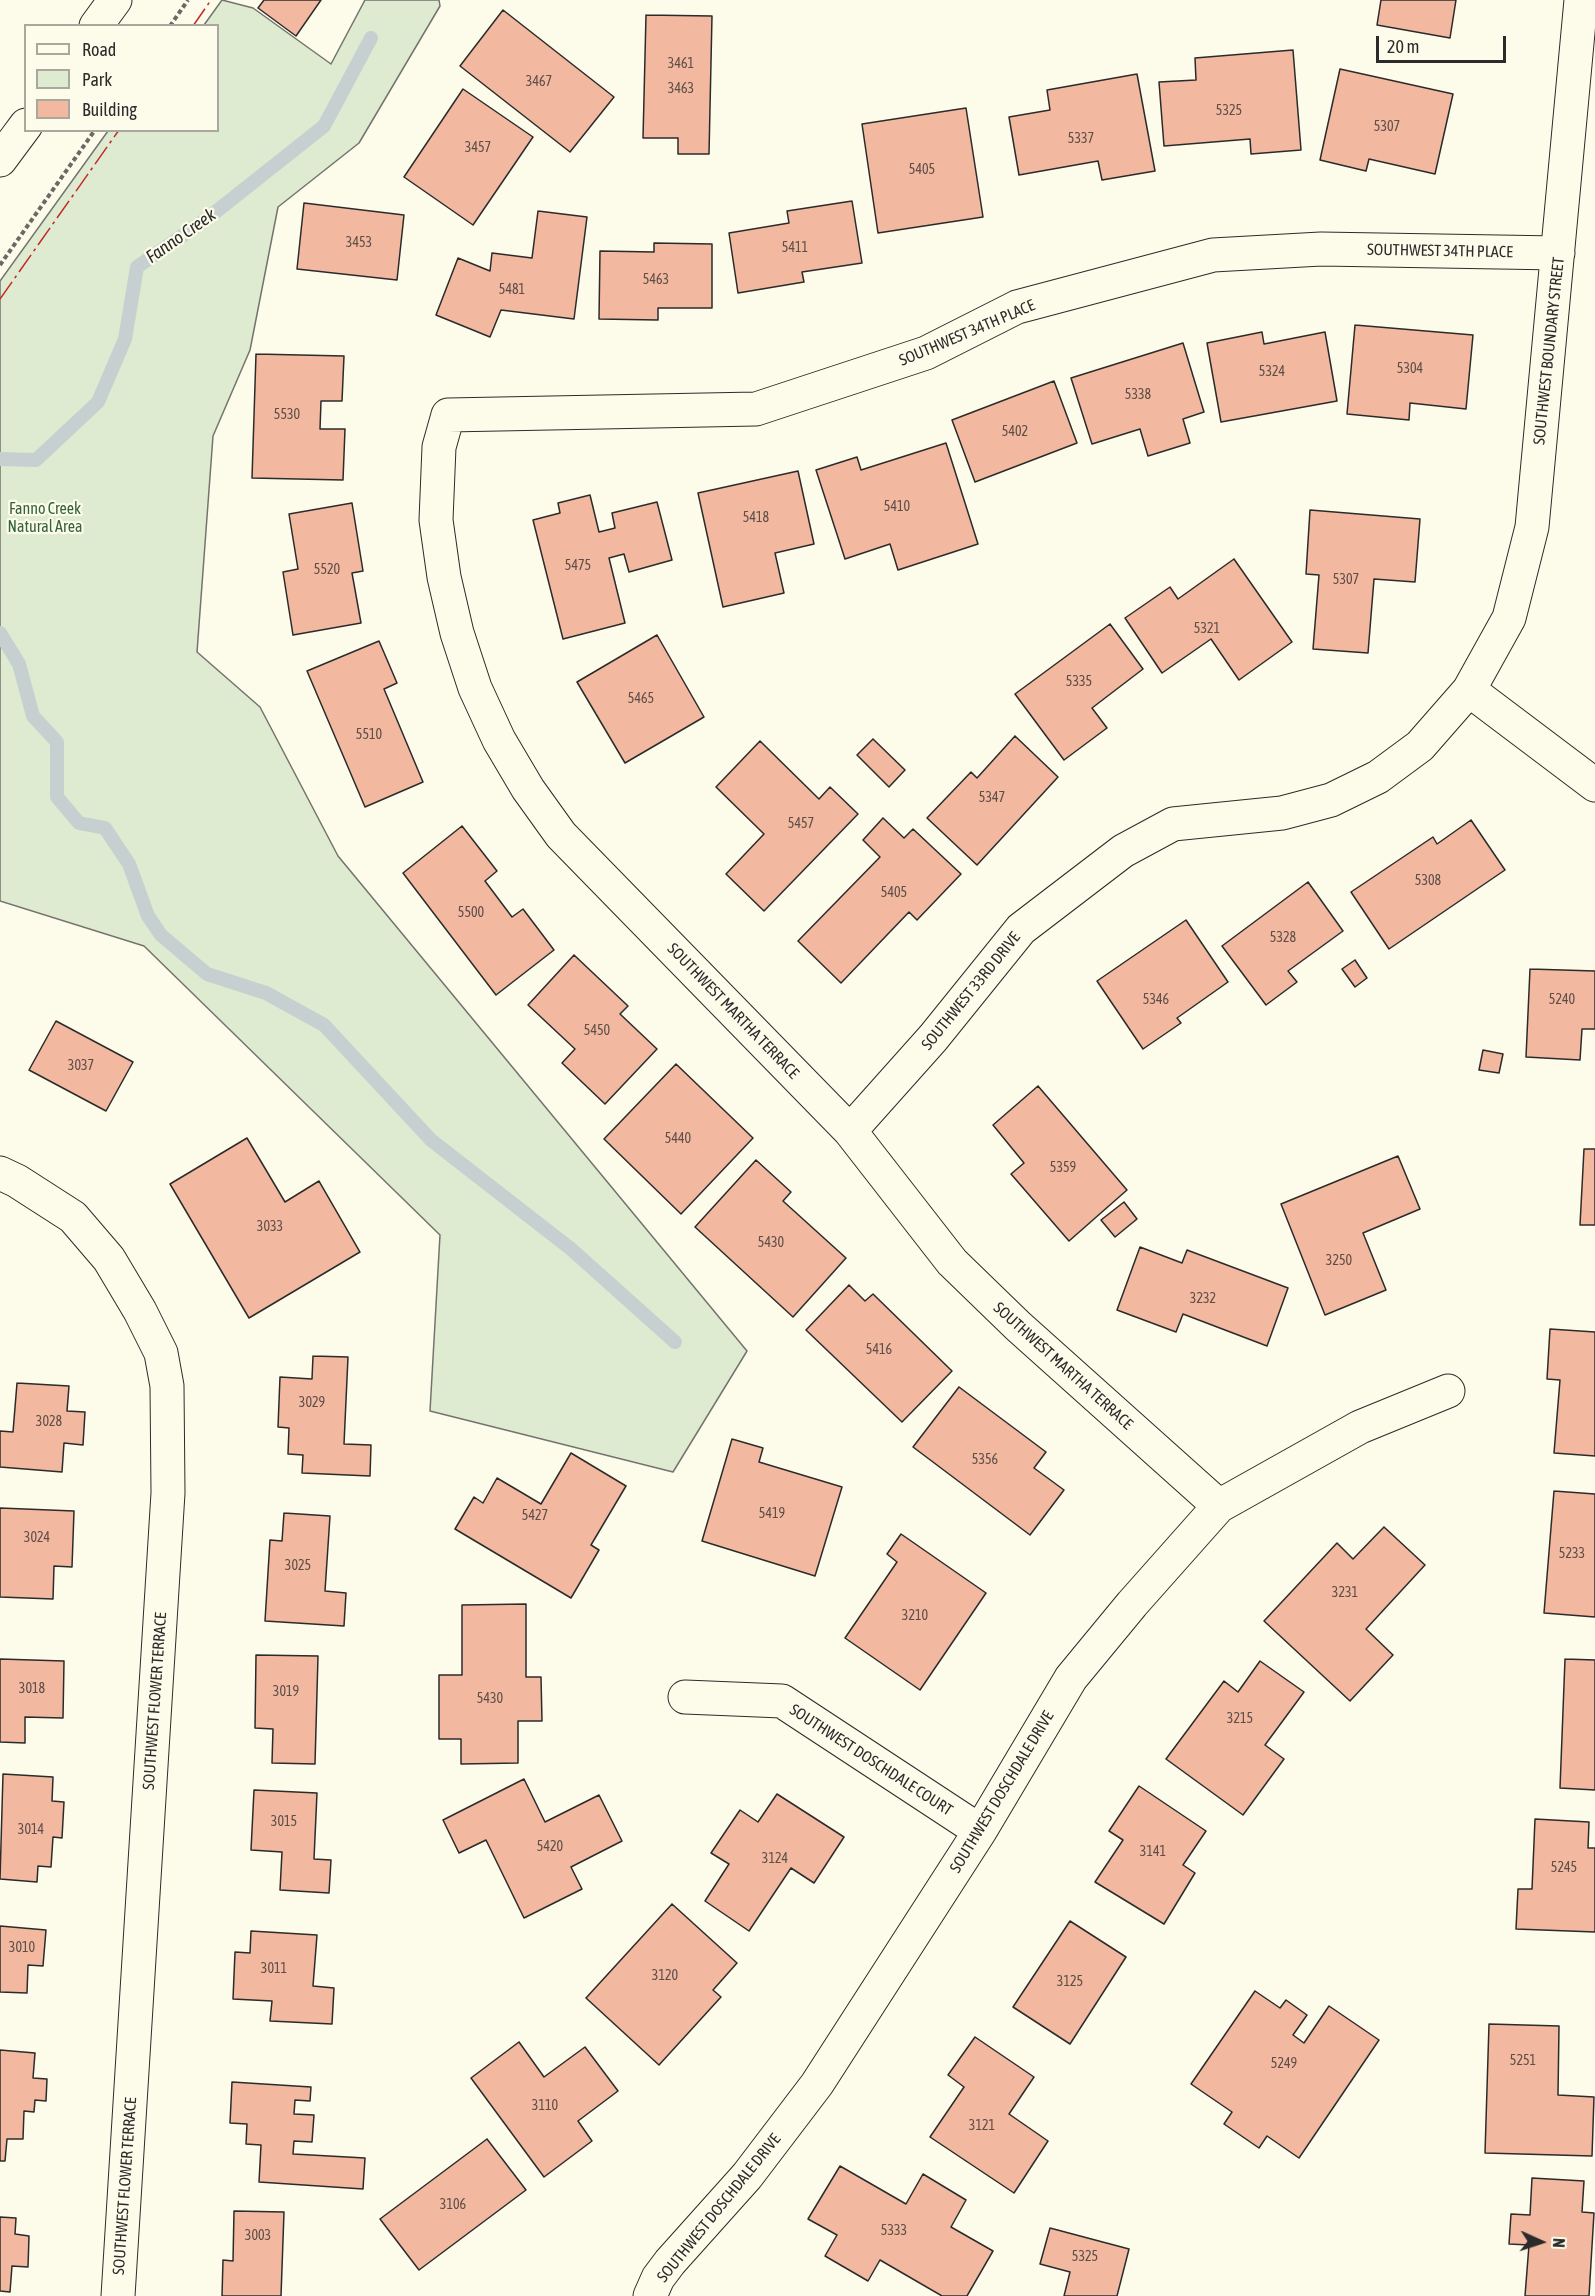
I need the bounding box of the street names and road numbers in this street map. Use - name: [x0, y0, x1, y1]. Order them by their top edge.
- street label: SOUTHWEST 34TH PLACE: [1367, 240, 1513, 262]
- street label: SOUTHWEST BOUNDARY STREET: [1530, 256, 1568, 446]
- street label: SOUTHWEST 34TH PLACE: [896, 296, 1038, 370]
- street label: SOUTHWEST 33RD DRIVE: [918, 928, 1024, 1054]
- street label: SOUTHWEST MARTHA TERRACE: [663, 939, 803, 1083]
- street label: SOUTHWEST MARTHA TERRACE: [989, 1298, 1137, 1434]
- street label: SOUTHWEST FLOWER TERRACE: [139, 1612, 171, 1790]
- street label: SOUTHWEST DOSCHDALE COURT: [786, 1700, 956, 1820]
- street label: SOUTHWEST DOSCHDALE DRIVE: [946, 1708, 1058, 1876]
- street label: SOUTHWEST FLOWER TERRACE: [109, 2097, 141, 2275]
- street label: SOUTHWEST DOSCHDALE DRIVE: [653, 2130, 785, 2286]

